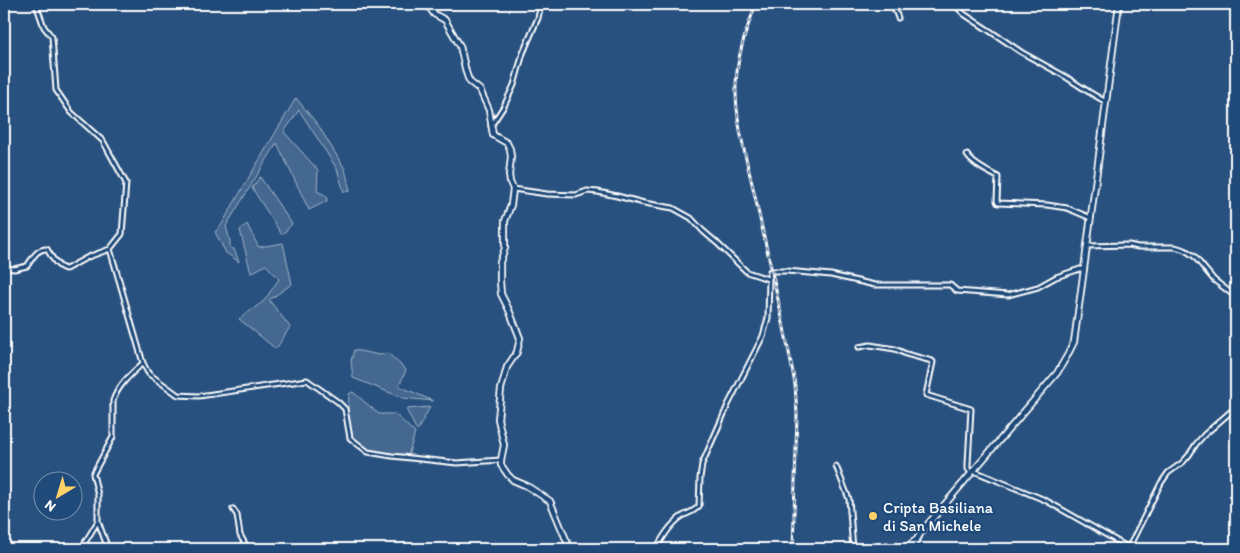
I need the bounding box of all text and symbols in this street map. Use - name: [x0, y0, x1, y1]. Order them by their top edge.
- north arrow: [32, 470, 82, 520]
- text: N: [41, 496, 59, 515]
- place label: Cripta Basiliana di San Michele: [883, 498, 994, 535]
- marker: Cripta Basiliana di San Michele: [867, 510, 879, 522]

